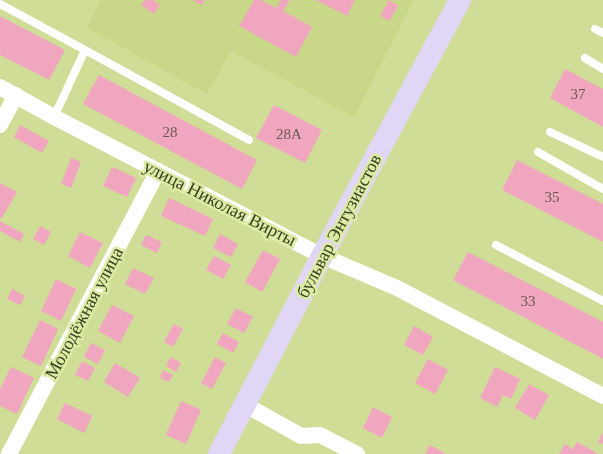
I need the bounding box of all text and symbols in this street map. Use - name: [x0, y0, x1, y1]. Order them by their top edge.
- house number: 37: [571, 86, 586, 102]
- house number: 28: [163, 124, 178, 140]
- house number: 28А: [276, 126, 302, 142]
- street label: бульвар Энтузиастов: [293, 151, 385, 301]
- street label: улица Николая Вирты: [140, 156, 300, 250]
- house number: 35: [545, 189, 560, 205]
- street label: Молодёжная улица: [41, 244, 127, 382]
- house number: 33: [521, 293, 536, 309]

